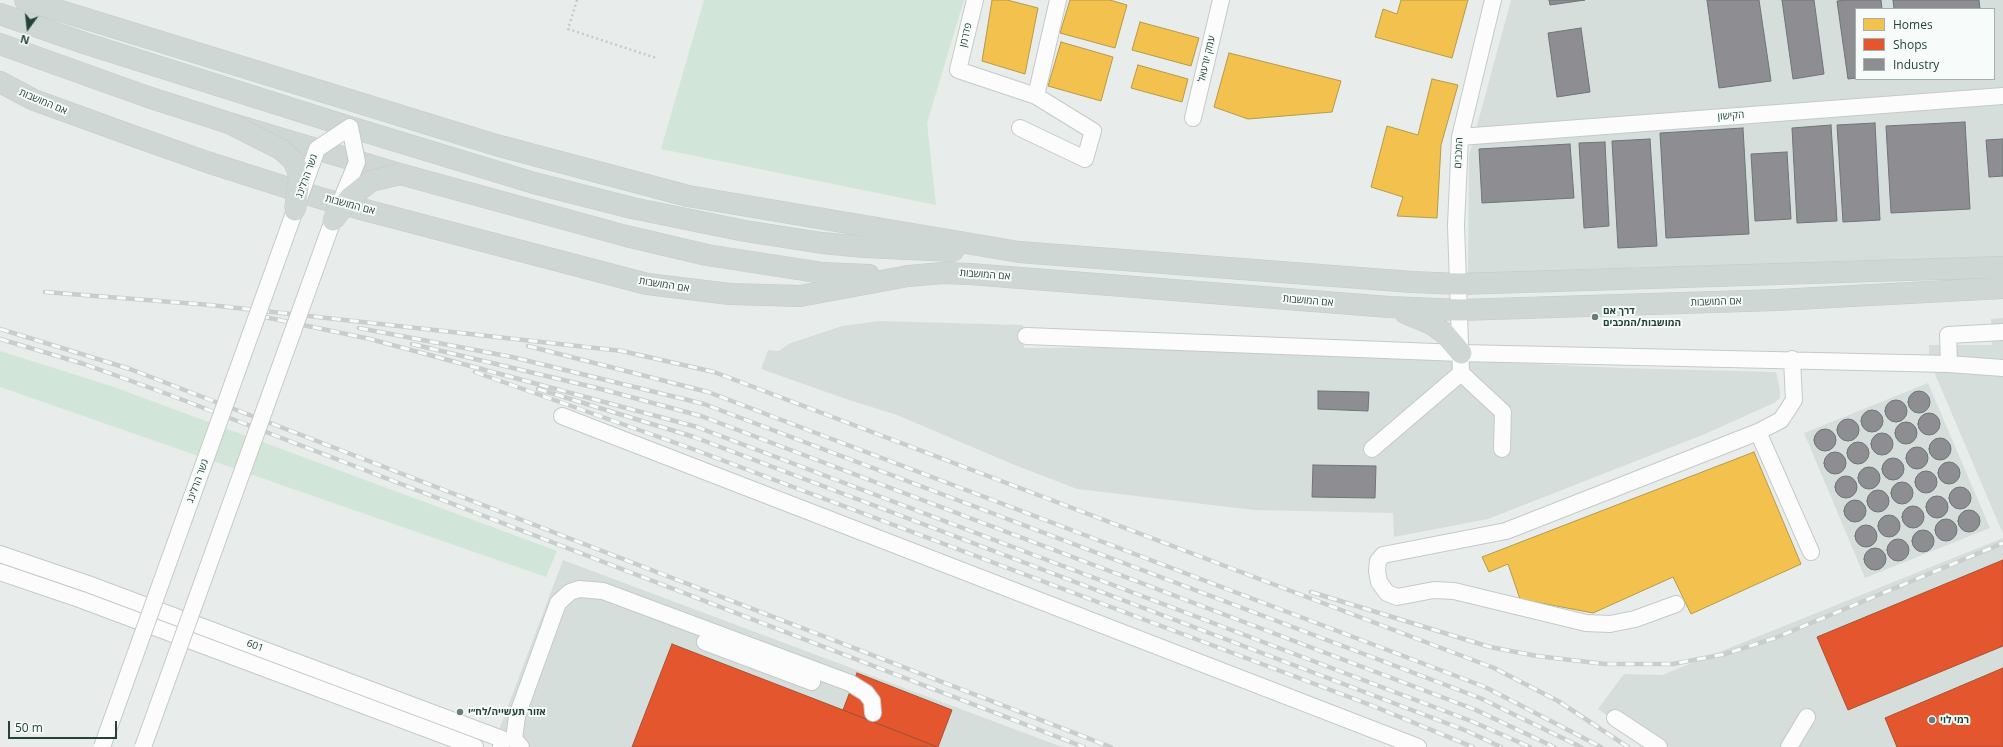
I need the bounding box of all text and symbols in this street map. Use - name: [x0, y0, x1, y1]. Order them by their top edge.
- north arrow: [8, 8, 48, 48]
- legend: [1855, 8, 1995, 80]
- text: Homes: [1893, 16, 1933, 33]
- street label: פדרמן: [957, 22, 975, 48]
- text: N: [19, 32, 31, 48]
- street label: עמק יזרעאל: [1196, 35, 1218, 83]
- text: Shops: [1893, 36, 1927, 53]
- text: Industry: [1893, 56, 1939, 73]
- street label: אם המושבות: [17, 87, 69, 117]
- street label: הקישון: [1717, 109, 1745, 123]
- street label: המכבים: [1452, 137, 1466, 169]
- street label: גשר הרלינג: [294, 153, 320, 199]
- street label: אם המושבות: [324, 193, 376, 217]
- street label: אם המושבות: [959, 267, 1011, 283]
- street label: אם המושבות: [638, 275, 690, 295]
- street label: אם המושבות: [1282, 293, 1334, 309]
- street label: אם המושבות: [1690, 295, 1742, 309]
- place label: דרך אם המושבות/המכבים: [1603, 305, 1681, 328]
- marker: דרך אם המושבות/המכבים: [1590, 312, 1600, 322]
- street label: גשר הרלינג: [185, 458, 211, 504]
- street label: 601: [245, 637, 265, 655]
- place label: אזור תעשייה/לח״י: [468, 706, 546, 718]
- marker: אזור תעשייה/לח״י: [455, 707, 465, 717]
- scale bar: [10, 713, 119, 739]
- place label: רמי לוי: [1940, 714, 1969, 726]
- marker: רמי לוי: [1927, 715, 1937, 725]
- text: 50 m: [15, 719, 43, 736]

